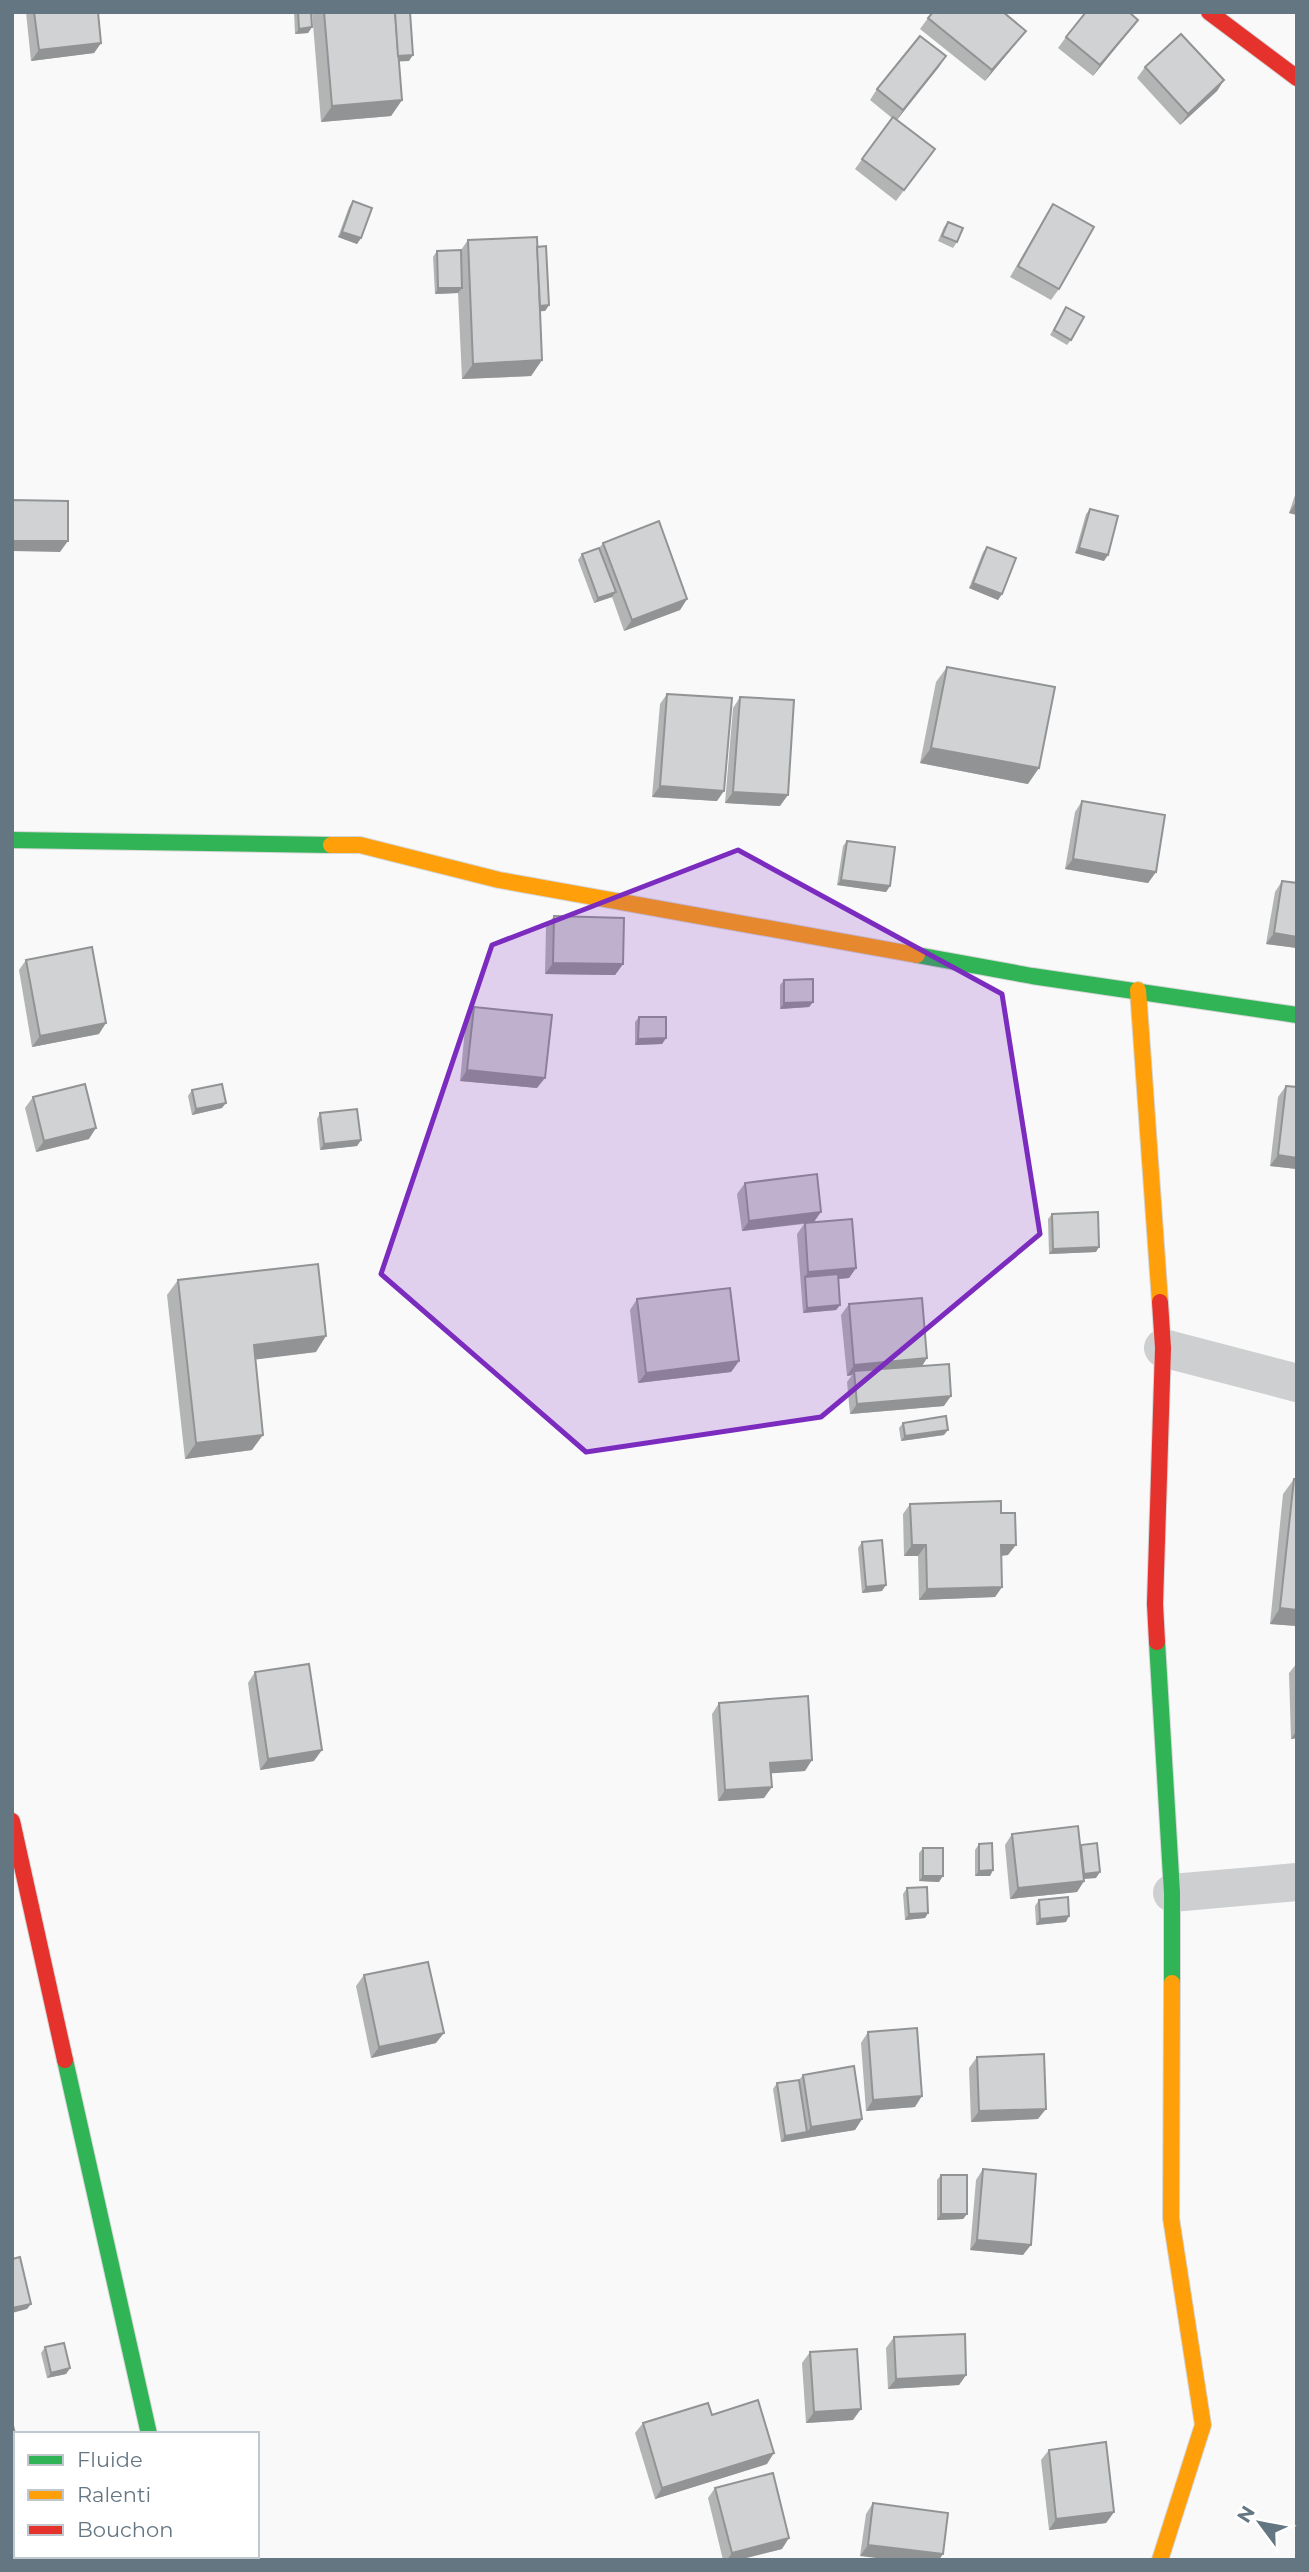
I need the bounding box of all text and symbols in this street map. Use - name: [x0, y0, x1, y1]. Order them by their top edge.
- legend: [14, 2432, 259, 2558]
- text: Fluide: [77, 2447, 143, 2472]
- text: Ralenti: [77, 2482, 151, 2507]
- north arrow: [1225, 2488, 1295, 2558]
- text: N: [1232, 2502, 1260, 2527]
- text: Bouchon: [77, 2517, 173, 2542]

